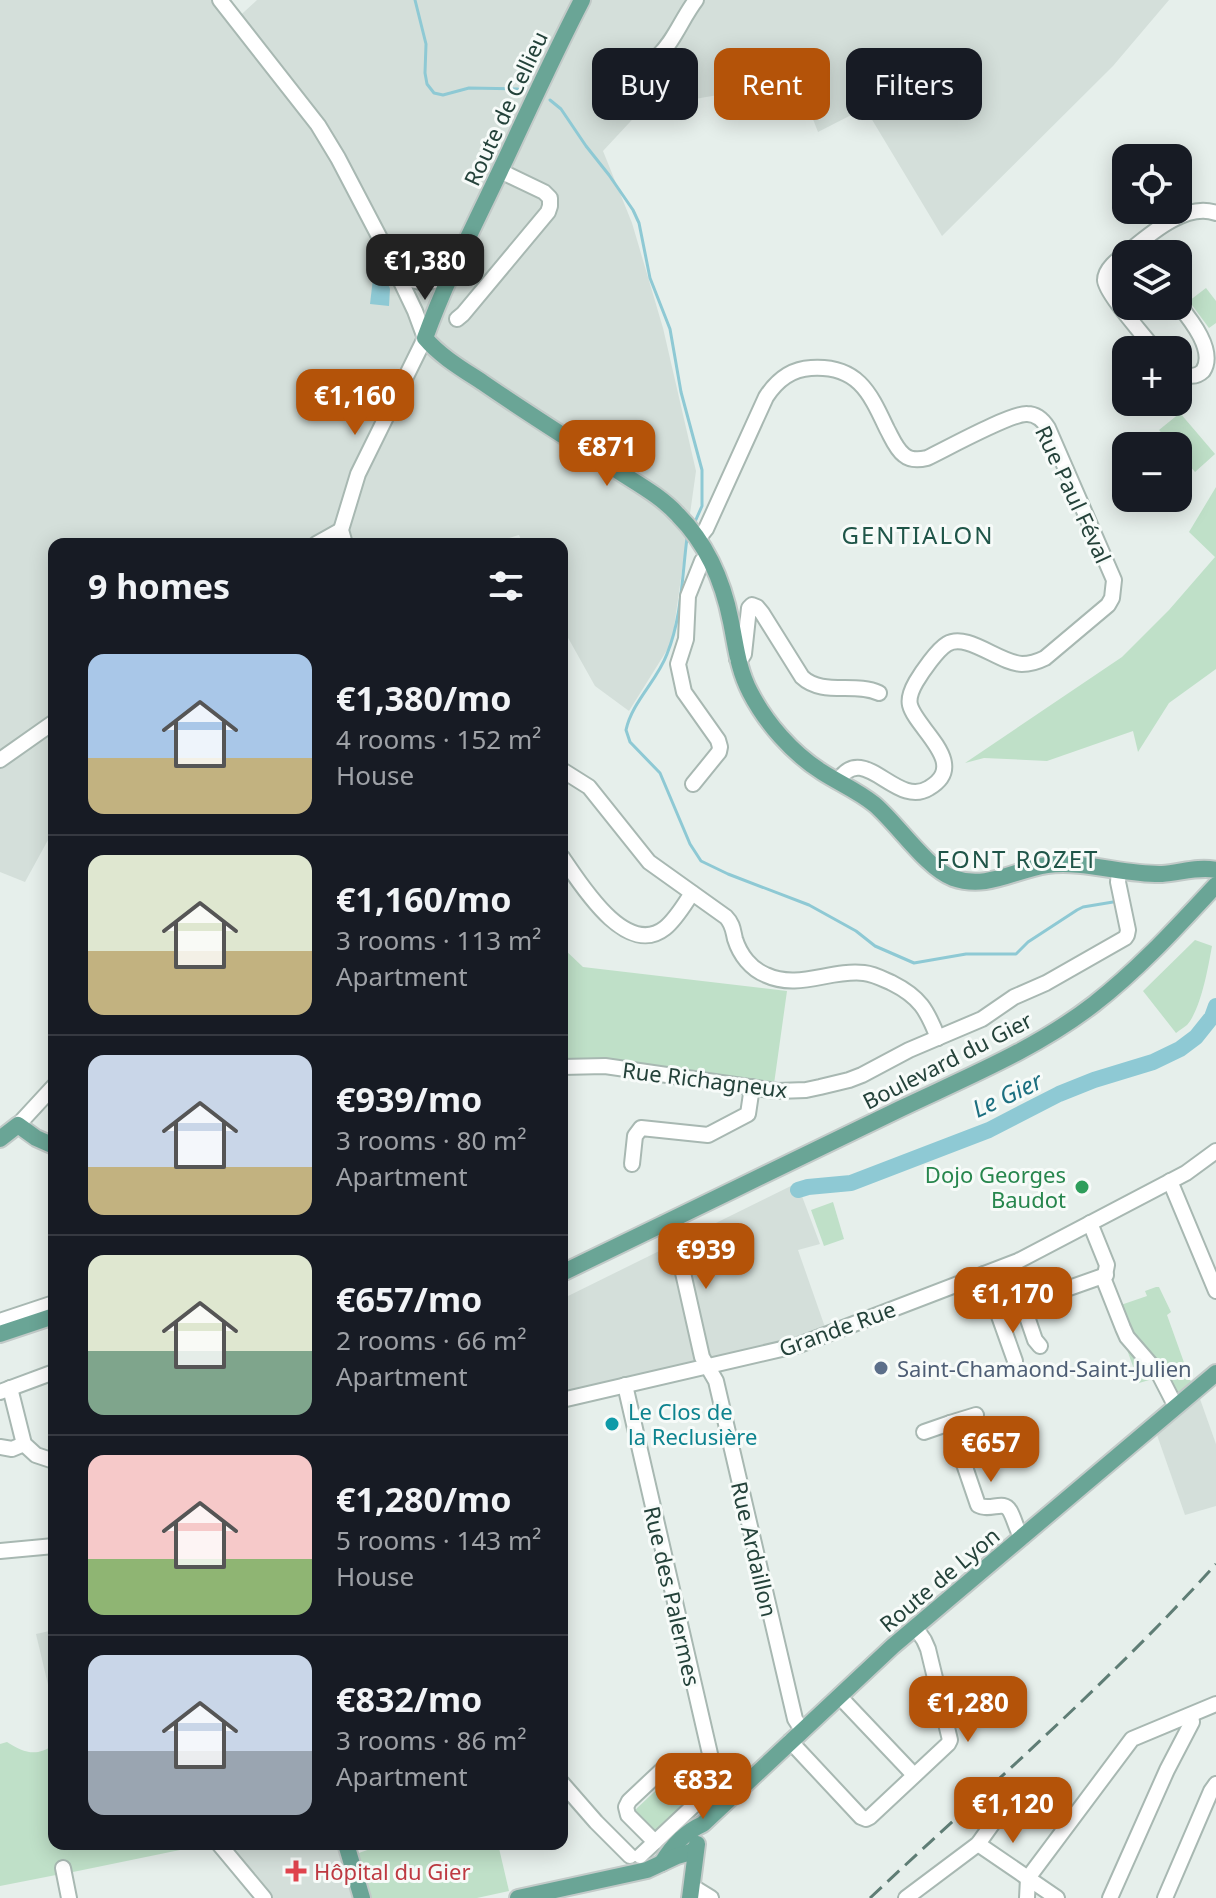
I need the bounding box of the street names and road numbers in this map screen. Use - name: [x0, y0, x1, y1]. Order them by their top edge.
- street label: Route de Cellieu: [456, 26, 554, 190]
- street label: Rue Paul Féval: [1029, 420, 1119, 568]
- street label: Boulevard du Gier: [857, 1004, 1037, 1116]
- street label: Rue Richagneux: [621, 1054, 790, 1104]
- street label: Grande Rue: [775, 1293, 899, 1363]
- street label: Rue Ardaillon: [725, 1478, 785, 1620]
- street label: Rue des Palermes: [638, 1503, 708, 1689]
- street label: Route de Lyon: [873, 1520, 1005, 1638]

